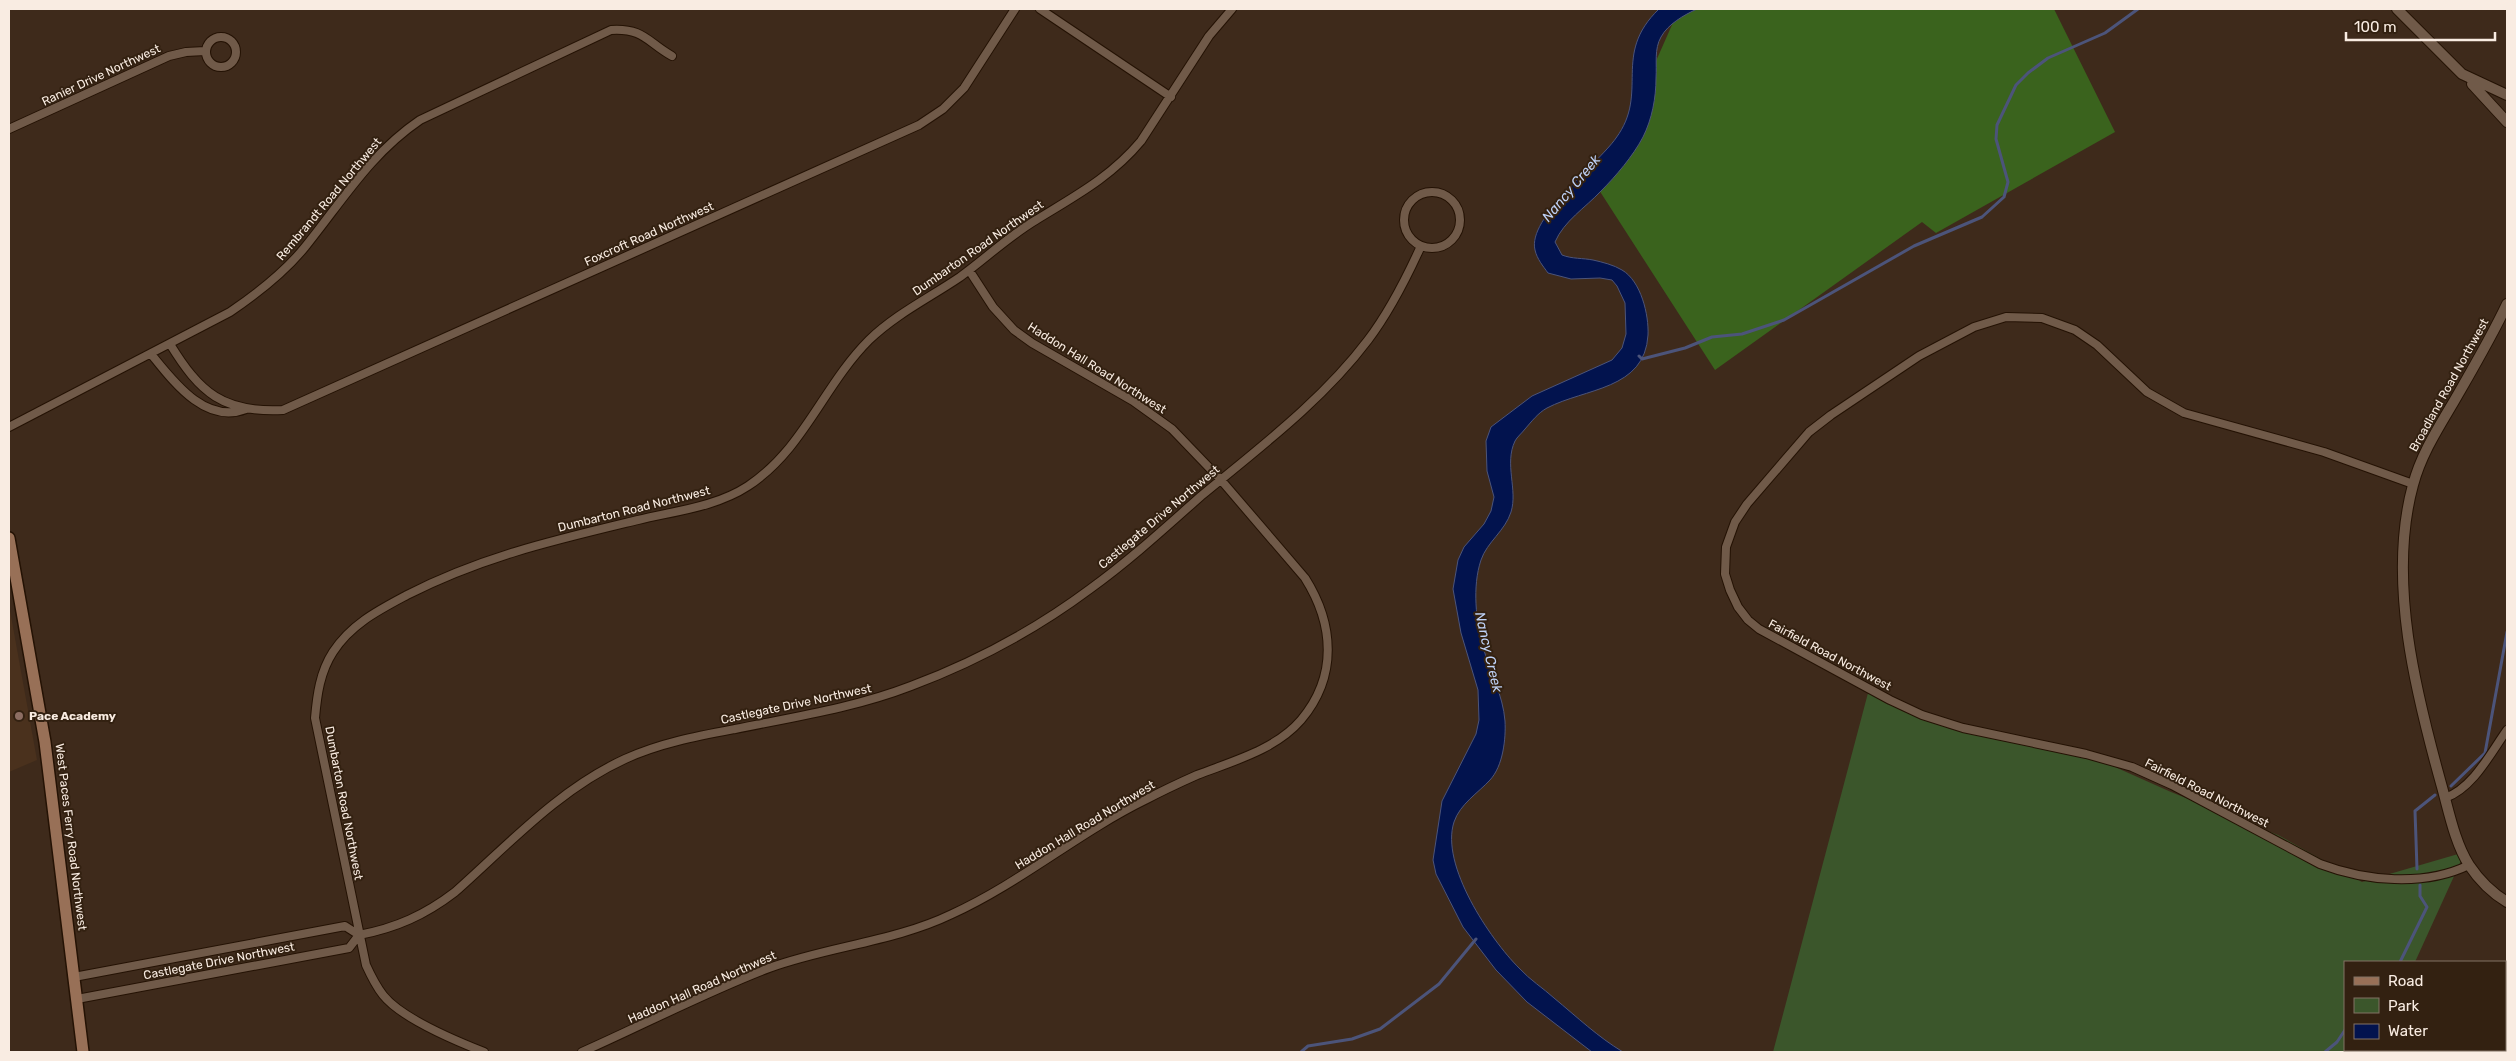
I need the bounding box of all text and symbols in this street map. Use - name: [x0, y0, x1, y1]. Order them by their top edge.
- scale bar: [2346, 10, 2495, 42]
- text: 100 m: [2354, 18, 2396, 36]
- street label: Ranier Drive Northwest: [40, 41, 163, 109]
- street label: Rembrandt Road Northwest: [274, 135, 385, 263]
- water label: Nancy Creek: [1538, 151, 1605, 225]
- street label: Dumbarton Road Northwest: [910, 197, 1046, 299]
- street label: Foxcroft Road Northwest: [582, 199, 716, 269]
- street label: Broadland Road Northwest: [2406, 316, 2492, 454]
- street label: Haddon Hall Road Northwest: [1025, 320, 1169, 417]
- street label: Castlegate Drive Northwest: [1096, 462, 1223, 572]
- street label: Dumbarton Road Northwest: [556, 483, 712, 535]
- water label: Nancy Creek: [1471, 610, 1506, 695]
- street label: Fairfield Road Northwest: [1766, 617, 1894, 694]
- street label: Castlegate Drive Northwest: [719, 681, 873, 727]
- place label: Pace Academy: [29, 709, 116, 723]
- marker: Pace Academy: [13, 710, 25, 722]
- street label: Dumbarton Road Northwest: [322, 725, 366, 881]
- street label: West Paces Ferry Road Northwest: [53, 743, 89, 932]
- street label: Fairfield Road Northwest: [2143, 756, 2272, 831]
- street label: Haddon Hall Road Northwest: [1013, 777, 1158, 872]
- street label: Castlegate Drive Northwest: [142, 939, 296, 983]
- street label: Haddon Hall Road Northwest: [626, 948, 778, 1026]
- legend: [2344, 961, 2506, 1051]
- text: Road: [2388, 972, 2424, 990]
- text: Park: [2388, 997, 2419, 1015]
- text: Water: [2388, 1022, 2428, 1040]

